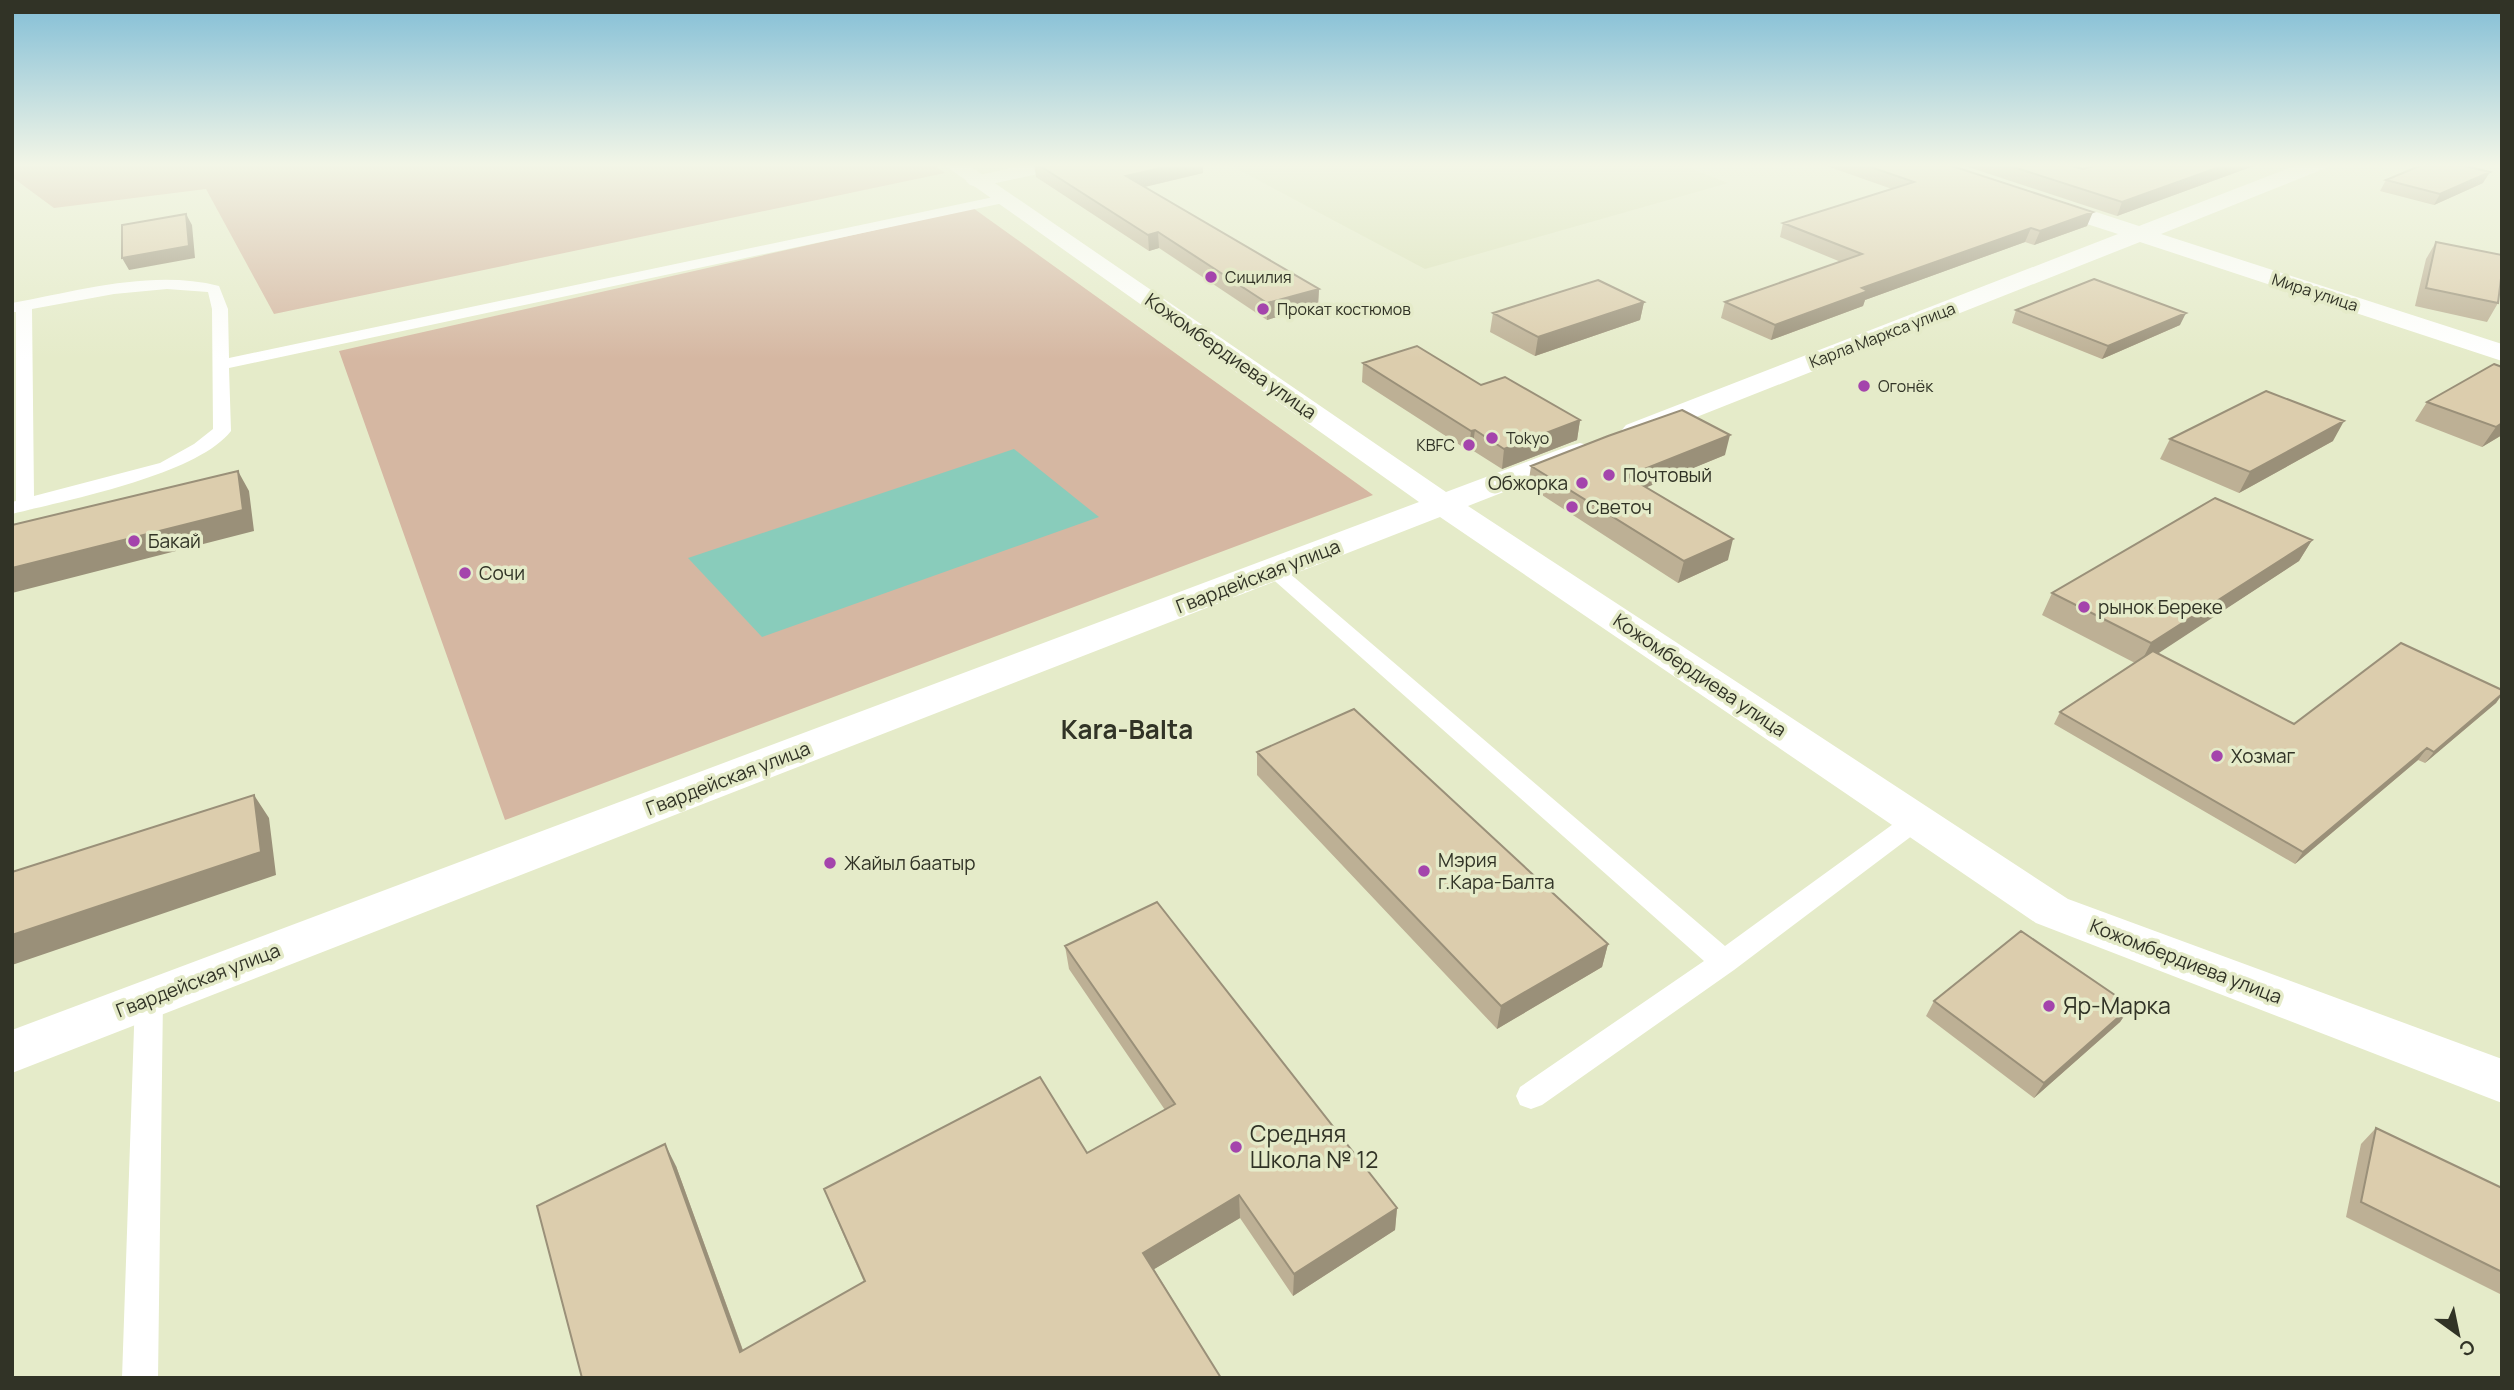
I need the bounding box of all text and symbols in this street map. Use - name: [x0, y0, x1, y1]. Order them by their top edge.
- place label: Сицилия: [1225, 266, 1292, 288]
- street label: Мира улица: [2269, 268, 2361, 316]
- marker: Сицилия: [1203, 269, 1219, 285]
- street label: Кожомбердиева улица: [1140, 287, 1322, 425]
- street label: Карла Маркса улица: [1806, 297, 1958, 373]
- place label: Прокат костюмов: [1277, 298, 1411, 320]
- marker: Прокат костюмов: [1255, 301, 1271, 317]
- place label: Огонёк: [1878, 375, 1934, 397]
- marker: Огонёк: [1856, 378, 1872, 394]
- place label: Tokyo: [1506, 427, 1549, 449]
- marker: Tokyo: [1484, 430, 1500, 446]
- place label: KBFC: [1416, 434, 1455, 456]
- marker: KBFC: [1461, 437, 1477, 453]
- place label: Почтовый: [1623, 462, 1712, 488]
- marker: Почтовый: [1601, 467, 1617, 483]
- place label: Обжорка: [1488, 470, 1568, 496]
- marker: Обжорка: [1574, 475, 1590, 491]
- place label: Светоч: [1586, 494, 1652, 520]
- marker: Светоч: [1564, 499, 1580, 515]
- place label: Бакай: [148, 528, 201, 554]
- marker: Бакай: [126, 533, 142, 549]
- street label: Гвардейская улица: [1172, 533, 1344, 619]
- place label: Сочи: [479, 560, 525, 586]
- marker: Сочи: [457, 565, 473, 581]
- place label: рынок Береке: [2098, 594, 2223, 620]
- marker: рынок Береке: [2076, 599, 2092, 615]
- street label: Кожомбердиева улица: [1608, 607, 1792, 743]
- district label: Kara-Balta: [1061, 711, 1193, 747]
- street label: Гвардейская улица: [642, 735, 814, 821]
- place label: Хозмаг: [2231, 743, 2295, 769]
- marker: Хозмаг: [2209, 748, 2225, 764]
- place label: Мэрия г.Кара-Балта: [1438, 847, 1555, 895]
- place label: Жайыл баатыр: [844, 850, 976, 876]
- marker: Жайыл баатыр: [822, 855, 838, 871]
- marker: Мэрия г.Кара-Балта: [1416, 863, 1432, 879]
- street label: Кожомбердиева улица: [2086, 912, 2286, 1010]
- street label: Гвардейская улица: [112, 937, 284, 1023]
- place label: Яр-Марка: [2063, 989, 2171, 1021]
- marker: Яр-Марка: [2041, 998, 2057, 1014]
- place label: Средняя Школа № 12: [1250, 1117, 1378, 1175]
- marker: Средняя Школа № 12: [1228, 1139, 1244, 1155]
- north arrow: [2423, 1299, 2493, 1369]
- text: С: [2454, 1334, 2480, 1363]

